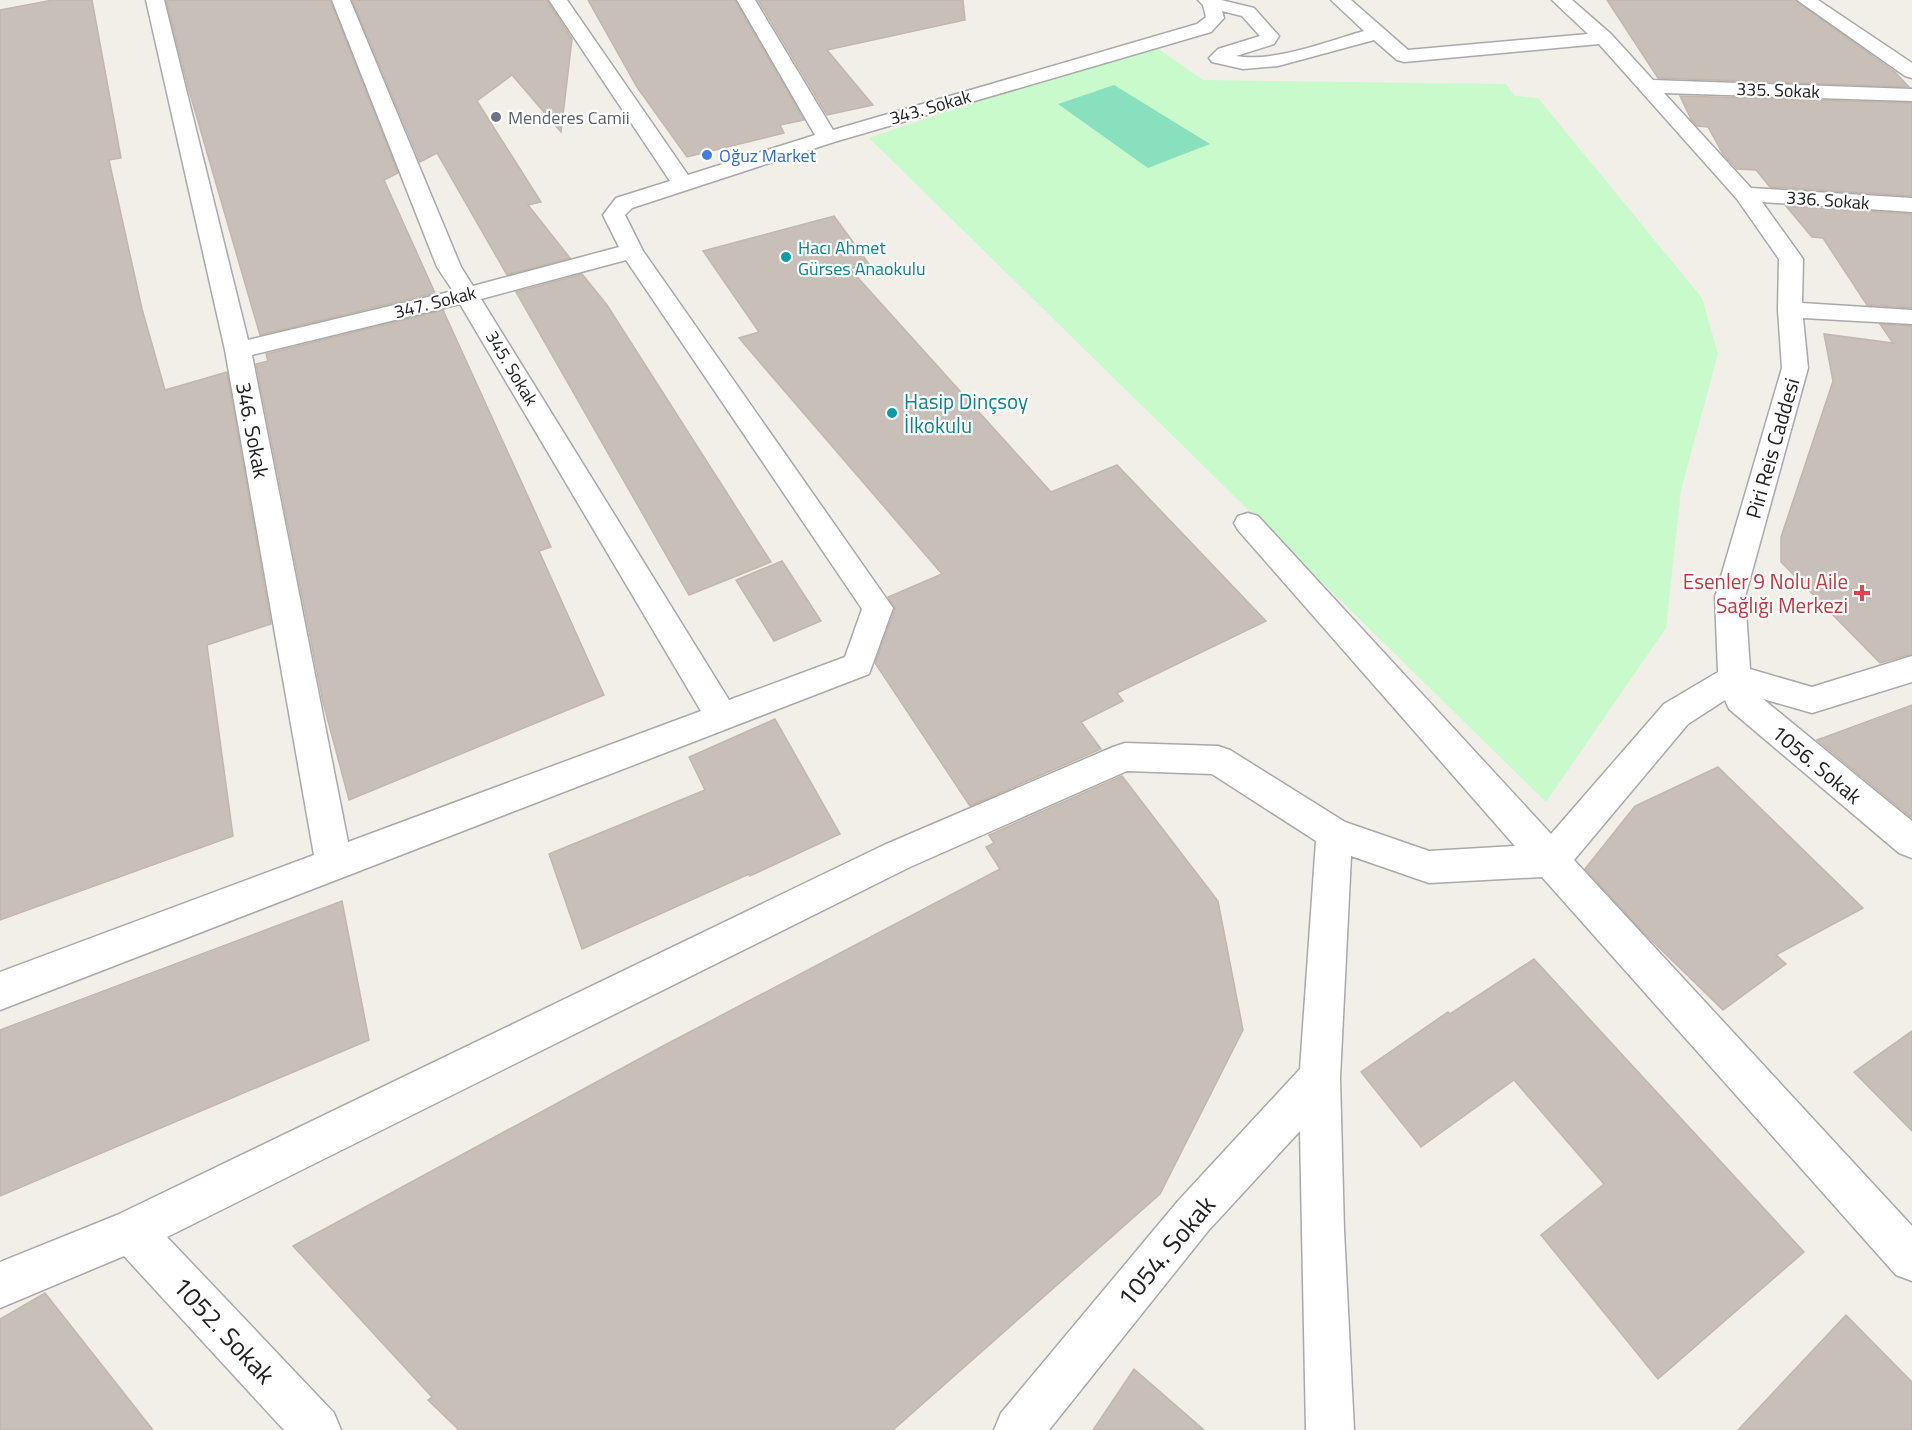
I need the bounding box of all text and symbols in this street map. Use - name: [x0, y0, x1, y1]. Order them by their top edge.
- street label: 335. Sokak: [1736, 75, 1821, 105]
- street label: 343. Sokak: [886, 82, 974, 131]
- place label: Menderes Camii: [508, 104, 630, 131]
- marker: Menderes Camii: [489, 110, 503, 124]
- place label: Oğuz Market: [719, 142, 817, 169]
- marker: Oğuz Market: [700, 148, 714, 162]
- street label: 336. Sokak: [1785, 184, 1871, 216]
- place label: Hacı Ahmet Gürses Anaokulu: [798, 234, 925, 282]
- marker: Hacı Ahmet Gürses Anaokulu: [779, 250, 793, 264]
- street label: 347. Sokak: [391, 279, 479, 325]
- street label: 345. Sokak: [479, 325, 545, 411]
- street label: Piri Reis Caddesi: [1737, 374, 1807, 522]
- street label: 346. Sokak: [228, 379, 278, 481]
- place label: Hasip Dinçsoy İlkokulu: [904, 385, 1028, 441]
- marker: Hasip Dinçsoy İlkokulu: [885, 406, 899, 420]
- place label: Esenler 9 Nolu Aile Sağlığı Merkezi: [1683, 565, 1848, 621]
- marker: Esenler 9 Nolu Aile Sağlığı Merkezi: [1853, 584, 1871, 602]
- street label: 1056. Sokak: [1765, 717, 1869, 811]
- street label: 1054. Sokak: [1108, 1187, 1224, 1315]
- street label: 1052. Sokak: [164, 1267, 284, 1393]

